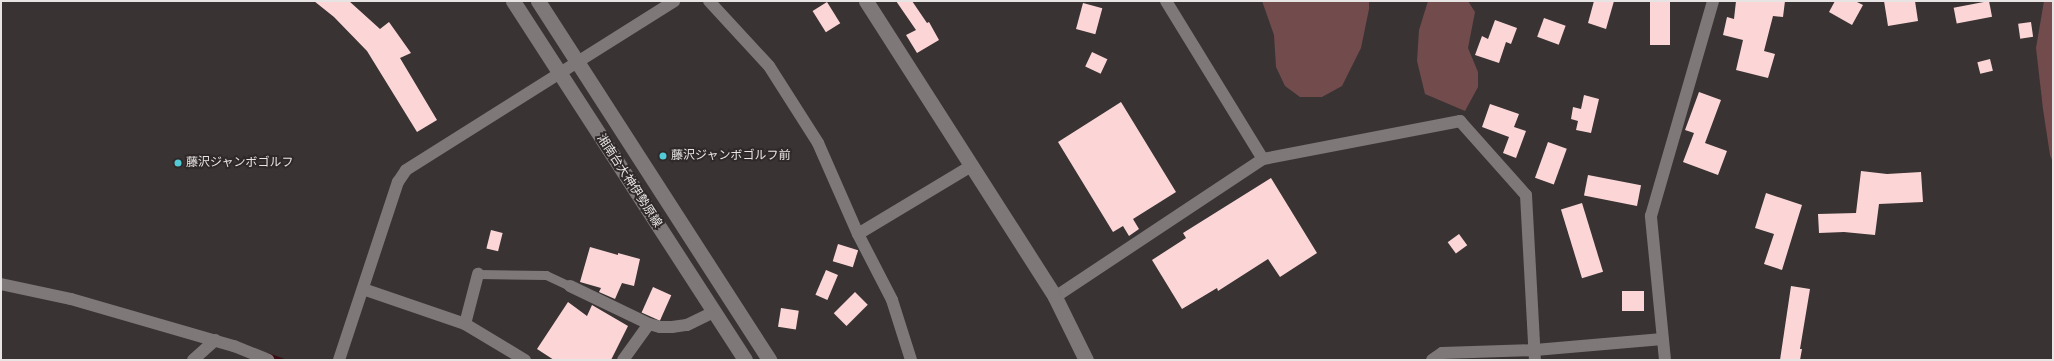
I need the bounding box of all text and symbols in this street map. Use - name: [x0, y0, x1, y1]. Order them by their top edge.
- street label: 湘南台大神伊勢原線: [594, 132, 664, 230]
- place label: 藤沢ジャンボゴルフ前: [671, 149, 791, 163]
- marker: 藤沢ジャンボゴルフ前: [658, 151, 668, 161]
- place label: 藤沢ジャンボゴルフ: [186, 156, 294, 170]
- marker: 藤沢ジャンボゴルフ: [173, 158, 183, 168]

